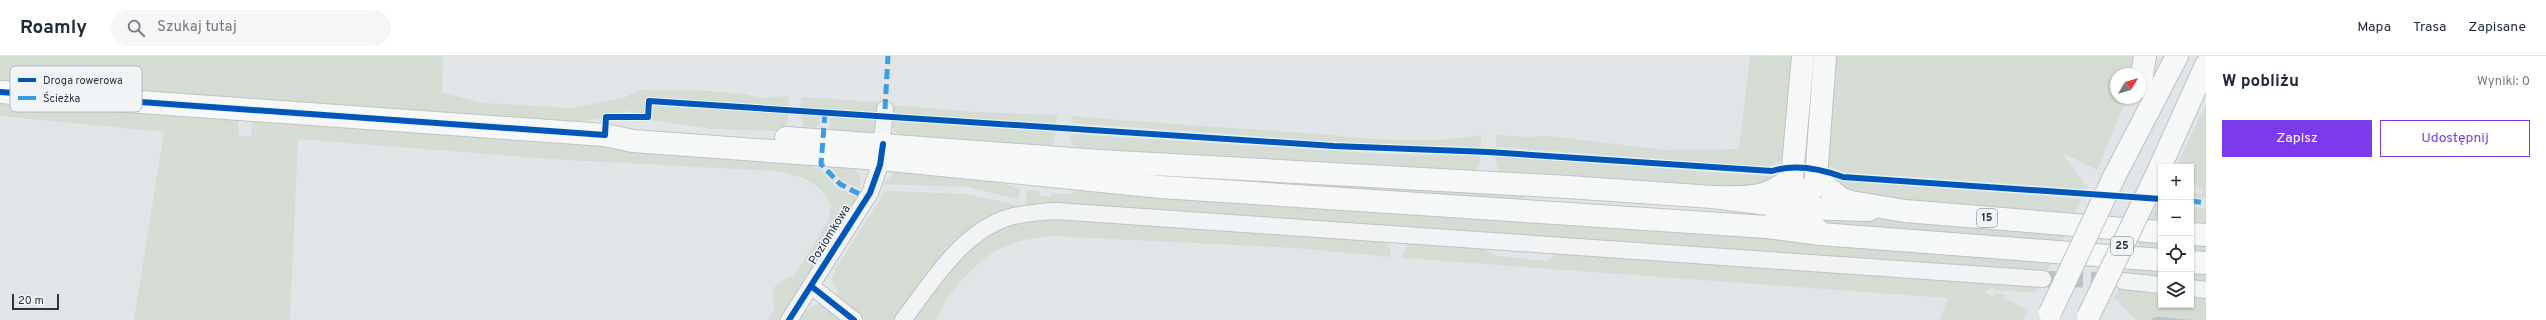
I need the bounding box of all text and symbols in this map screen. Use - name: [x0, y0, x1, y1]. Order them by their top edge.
- search box: [111, 10, 391, 46]
- text: Roamly: [20, 16, 87, 40]
- icon: search: [125, 17, 147, 39]
- text: Szukaj tutaj: [157, 18, 237, 37]
- text: Mapa: [2357, 19, 2391, 36]
- text: Trasa: [2413, 19, 2446, 36]
- text: Zapisane: [2468, 19, 2526, 36]
- legend: [10, 66, 142, 112]
- north arrow: [2110, 68, 2146, 104]
- text: W pobliżu: [2222, 71, 2299, 93]
- text: Droga rowerowa: [43, 74, 123, 88]
- text: Wyniki: 0: [2477, 74, 2530, 90]
- text: Ścieżka: [43, 91, 81, 106]
- button: Zapisz: [2222, 120, 2372, 157]
- button: Udostępnij: [2380, 120, 2530, 157]
- map controls: [2158, 164, 2194, 308]
- button: +: [2158, 164, 2194, 200]
- button: −: [2158, 200, 2194, 236]
- street label: Poziomkowa: [805, 202, 855, 268]
- road number: 15: [1977, 209, 1997, 227]
- button: locate: [2158, 236, 2194, 272]
- road number: 25: [2111, 237, 2133, 255]
- button: layers: [2158, 272, 2194, 308]
- scale bar: [12, 292, 59, 311]
- text: 20 m: [18, 294, 44, 308]

